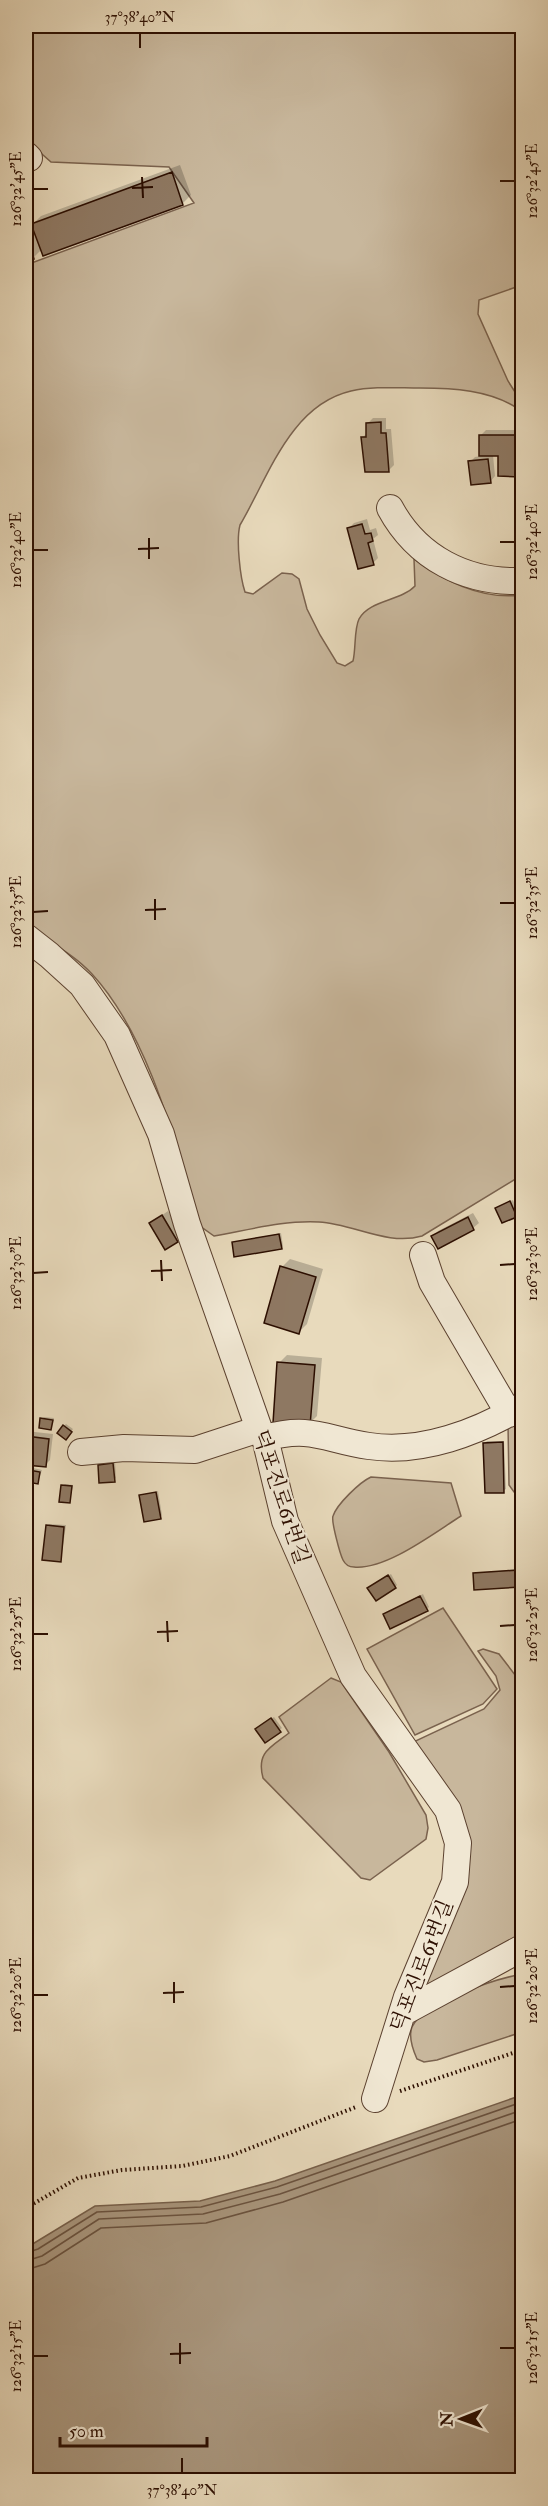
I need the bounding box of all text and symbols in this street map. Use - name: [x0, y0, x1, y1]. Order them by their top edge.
- text: 37°38'40"N: [105, 8, 176, 27]
- text: 126°32'45"E: [523, 143, 542, 219]
- text: 126°32'45"E: [7, 151, 26, 227]
- text: 126°32'40"E: [523, 504, 542, 580]
- text: 126°32'40"E: [7, 512, 26, 588]
- text: 126°32'35"E: [523, 866, 542, 939]
- text: 126°32'35"E: [7, 875, 26, 948]
- text: 126°32'30"E: [523, 1227, 542, 1301]
- text: 126°32'30"E: [7, 1236, 26, 1310]
- street label: 덕포진로61번길: [247, 1426, 315, 1568]
- text: 126°32'25"E: [523, 1588, 542, 1662]
- text: 126°32'25"E: [7, 1597, 26, 1671]
- street label: 덕포진로61번길: [384, 1896, 460, 2036]
- text: 126°32'20"E: [523, 1948, 542, 2024]
- text: 126°32'20"E: [7, 1957, 26, 2033]
- text: 126°32'15"E: [523, 2312, 542, 2384]
- text: 126°32'15"E: [7, 2320, 26, 2392]
- north arrow: [431, 2389, 491, 2449]
- scale bar: [60, 2410, 207, 2448]
- text: N: [437, 2411, 457, 2428]
- text: 50 m: [69, 2420, 104, 2443]
- text: 37°38'40"N: [147, 2481, 218, 2500]

